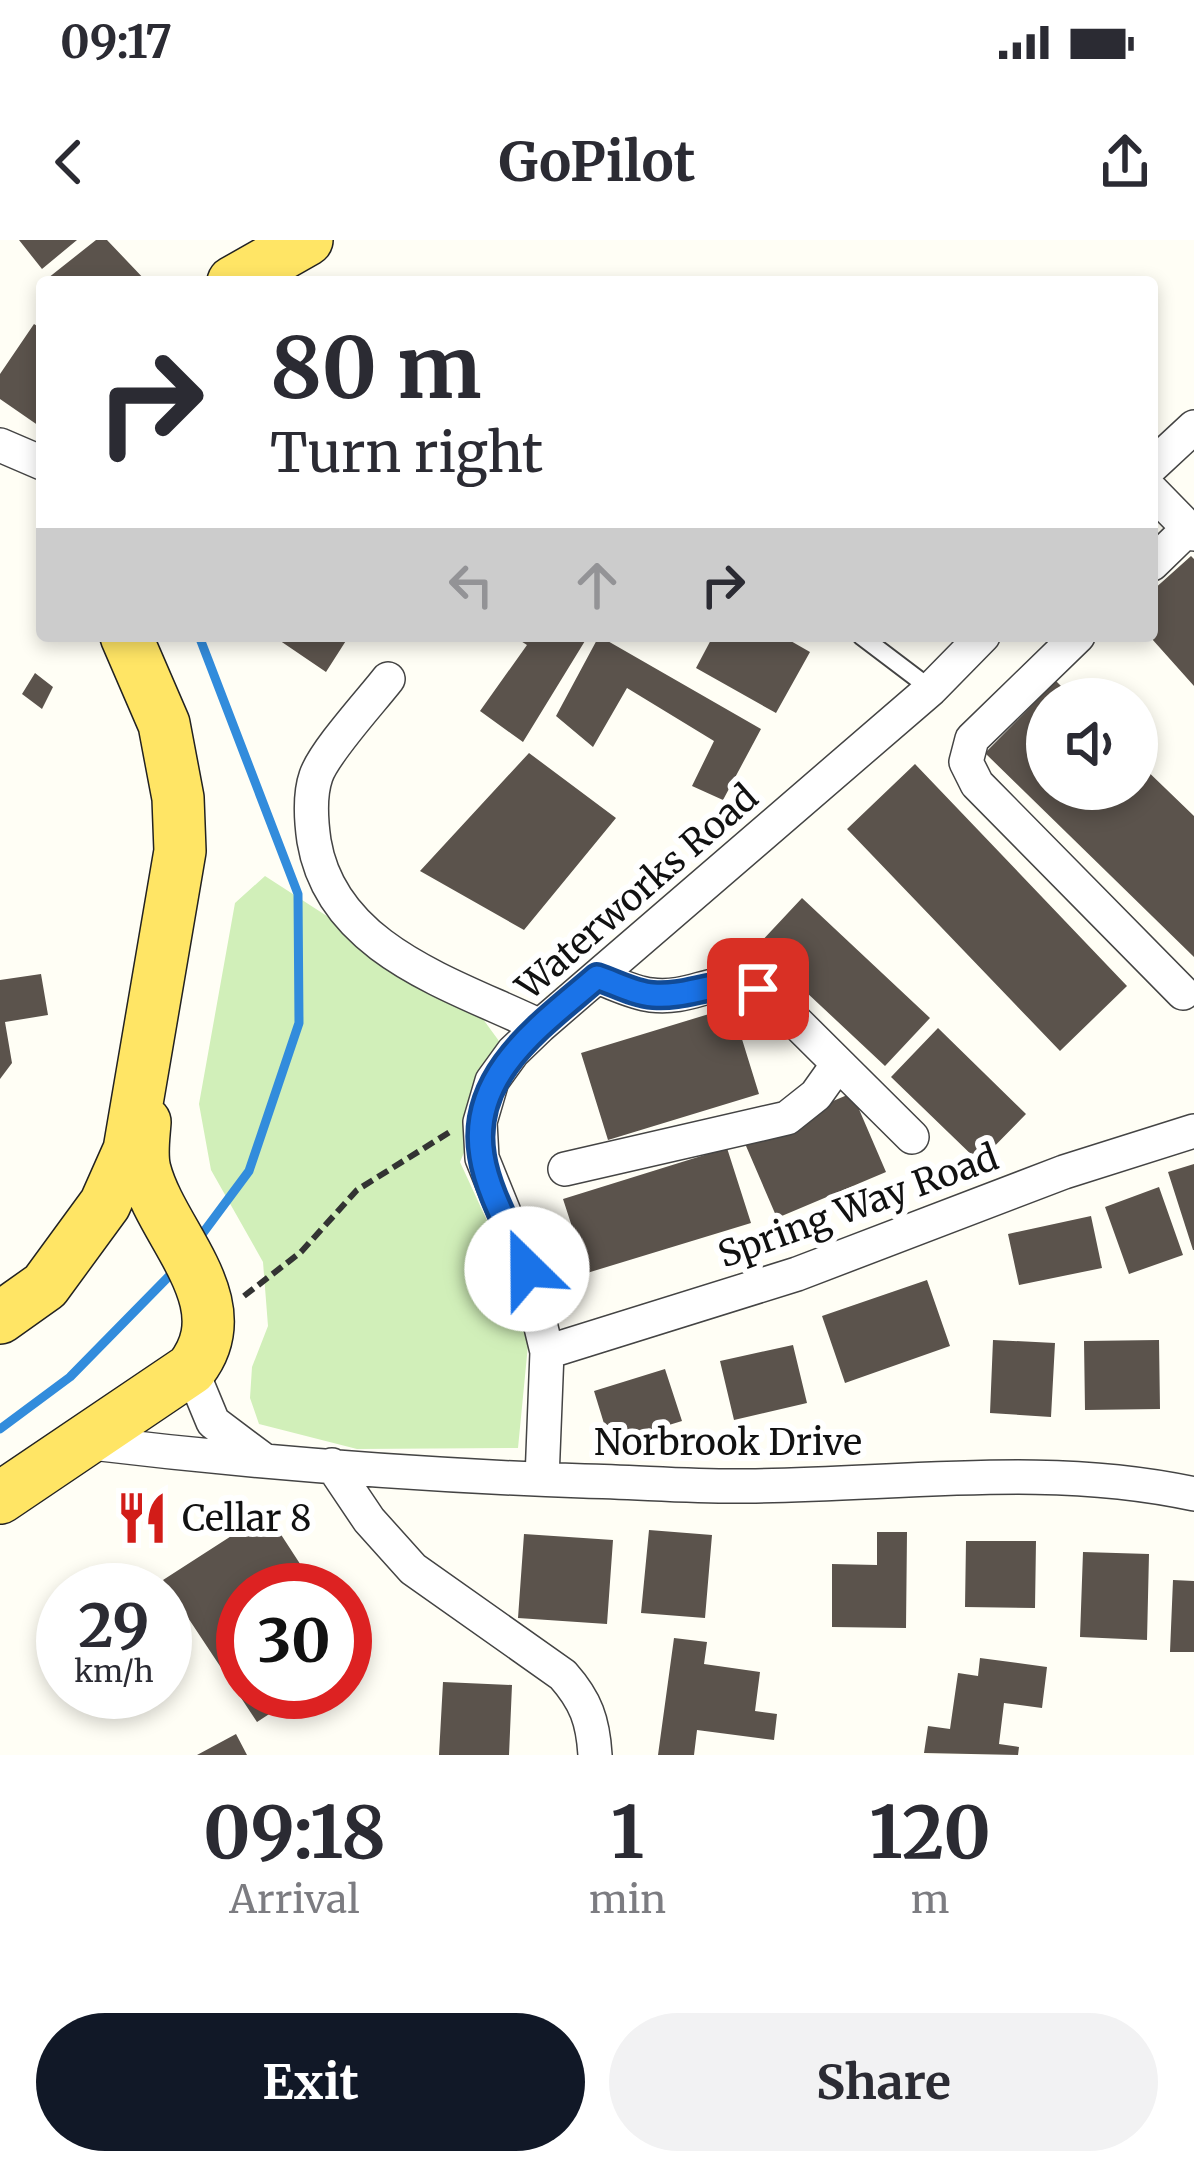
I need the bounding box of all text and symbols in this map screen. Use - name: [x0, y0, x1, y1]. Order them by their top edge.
- text: 09:17: [60, 14, 172, 70]
- text: GoPilot: [499, 128, 695, 196]
- icon: back: [36, 129, 102, 195]
- icon: share: [1092, 129, 1158, 195]
- text: 80 m: [270, 315, 482, 421]
- icon: right: [72, 324, 228, 480]
- text: Turn right: [270, 419, 543, 487]
- icon: left: [438, 552, 504, 618]
- icon: ahead: [564, 552, 630, 618]
- icon: right: [690, 552, 756, 618]
- map controls: [1026, 678, 1158, 810]
- button: sound: [1026, 678, 1158, 810]
- street label: Waterworks Road: [506, 775, 767, 1010]
- pin: [707, 938, 809, 1040]
- icon: arrive: [725, 956, 791, 1022]
- street label: Spring Way Road: [712, 1134, 1004, 1278]
- position arrow: [464, 1206, 590, 1332]
- street label: Norbrook Drive: [594, 1420, 862, 1465]
- restaurant icon: Cellar 8: [113, 1489, 171, 1547]
- place label: Cellar 8: [182, 1496, 312, 1541]
- speed limit sign: 30: [216, 1563, 372, 1719]
- text: 29: [78, 1588, 150, 1663]
- text: km/h: [74, 1652, 154, 1690]
- text: 09:18: [203, 1787, 386, 1878]
- text: 1: [611, 1787, 644, 1878]
- text: 120: [869, 1787, 991, 1878]
- text: Arrival: [229, 1875, 360, 1924]
- text: min: [589, 1875, 666, 1924]
- text: m: [911, 1875, 949, 1924]
- button: Exit: [36, 2013, 585, 2151]
- button: Share: [609, 2013, 1158, 2151]

